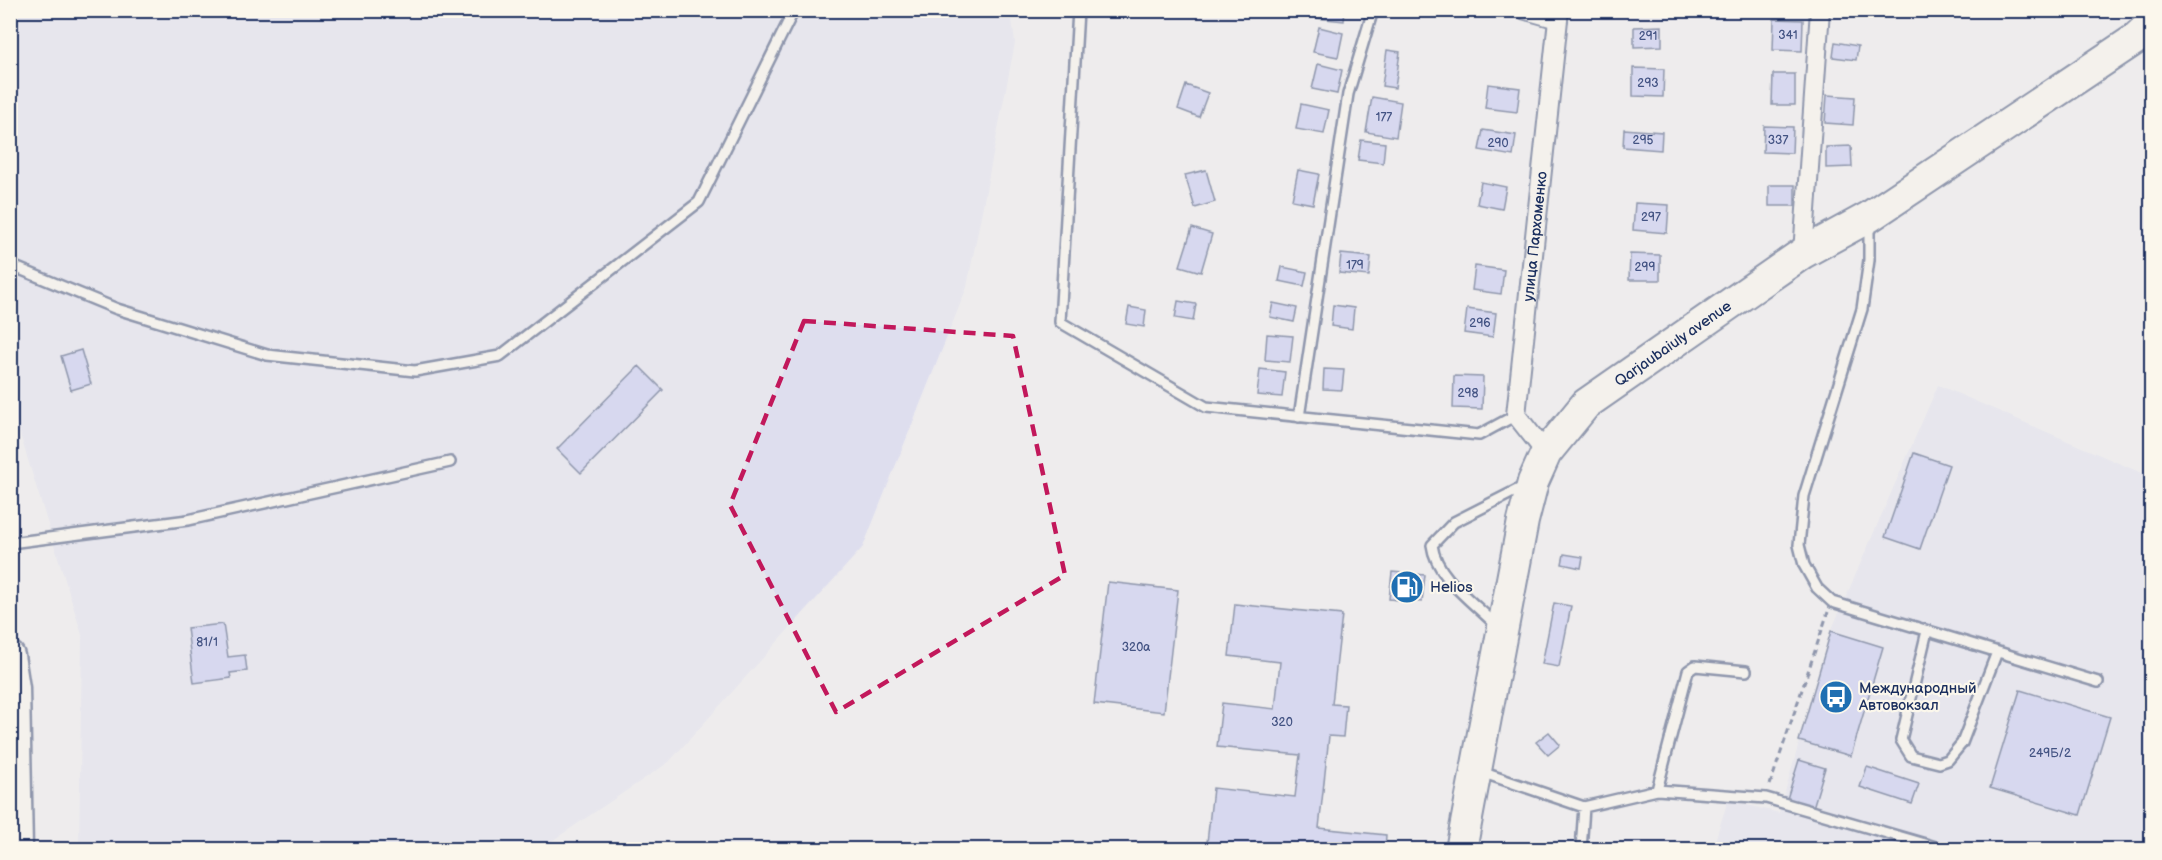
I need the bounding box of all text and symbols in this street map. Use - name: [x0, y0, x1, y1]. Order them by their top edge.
- house number: 341: [1778, 28, 1798, 43]
- house number: 291: [1639, 29, 1657, 44]
- house number: 293: [1637, 76, 1659, 91]
- house number: 177: [1376, 110, 1392, 125]
- house number: 295: [1633, 133, 1654, 148]
- house number: 337: [1768, 133, 1788, 148]
- house number: 290: [1487, 136, 1509, 151]
- street label: улица Пархоменко: [1519, 170, 1551, 302]
- house number: 297: [1641, 210, 1661, 225]
- house number: 179: [1346, 258, 1364, 273]
- house number: 299: [1635, 260, 1656, 275]
- street label: Qarjaubaiuly avenue: [1611, 296, 1735, 391]
- house number: 296: [1469, 316, 1491, 331]
- house number: 298: [1457, 386, 1479, 401]
- fuel station icon: Helios: [1389, 569, 1425, 605]
- place label: Helios: [1430, 578, 1473, 597]
- house number: 81/1: [196, 635, 218, 650]
- house number: 320а: [1122, 640, 1150, 655]
- bus stop icon: Международный Автовокзал: [1818, 679, 1854, 715]
- place label: Международный Автовокзал: [1858, 679, 1977, 715]
- house number: 320: [1271, 715, 1293, 730]
- house number: 249Б/2: [2029, 746, 2071, 761]

